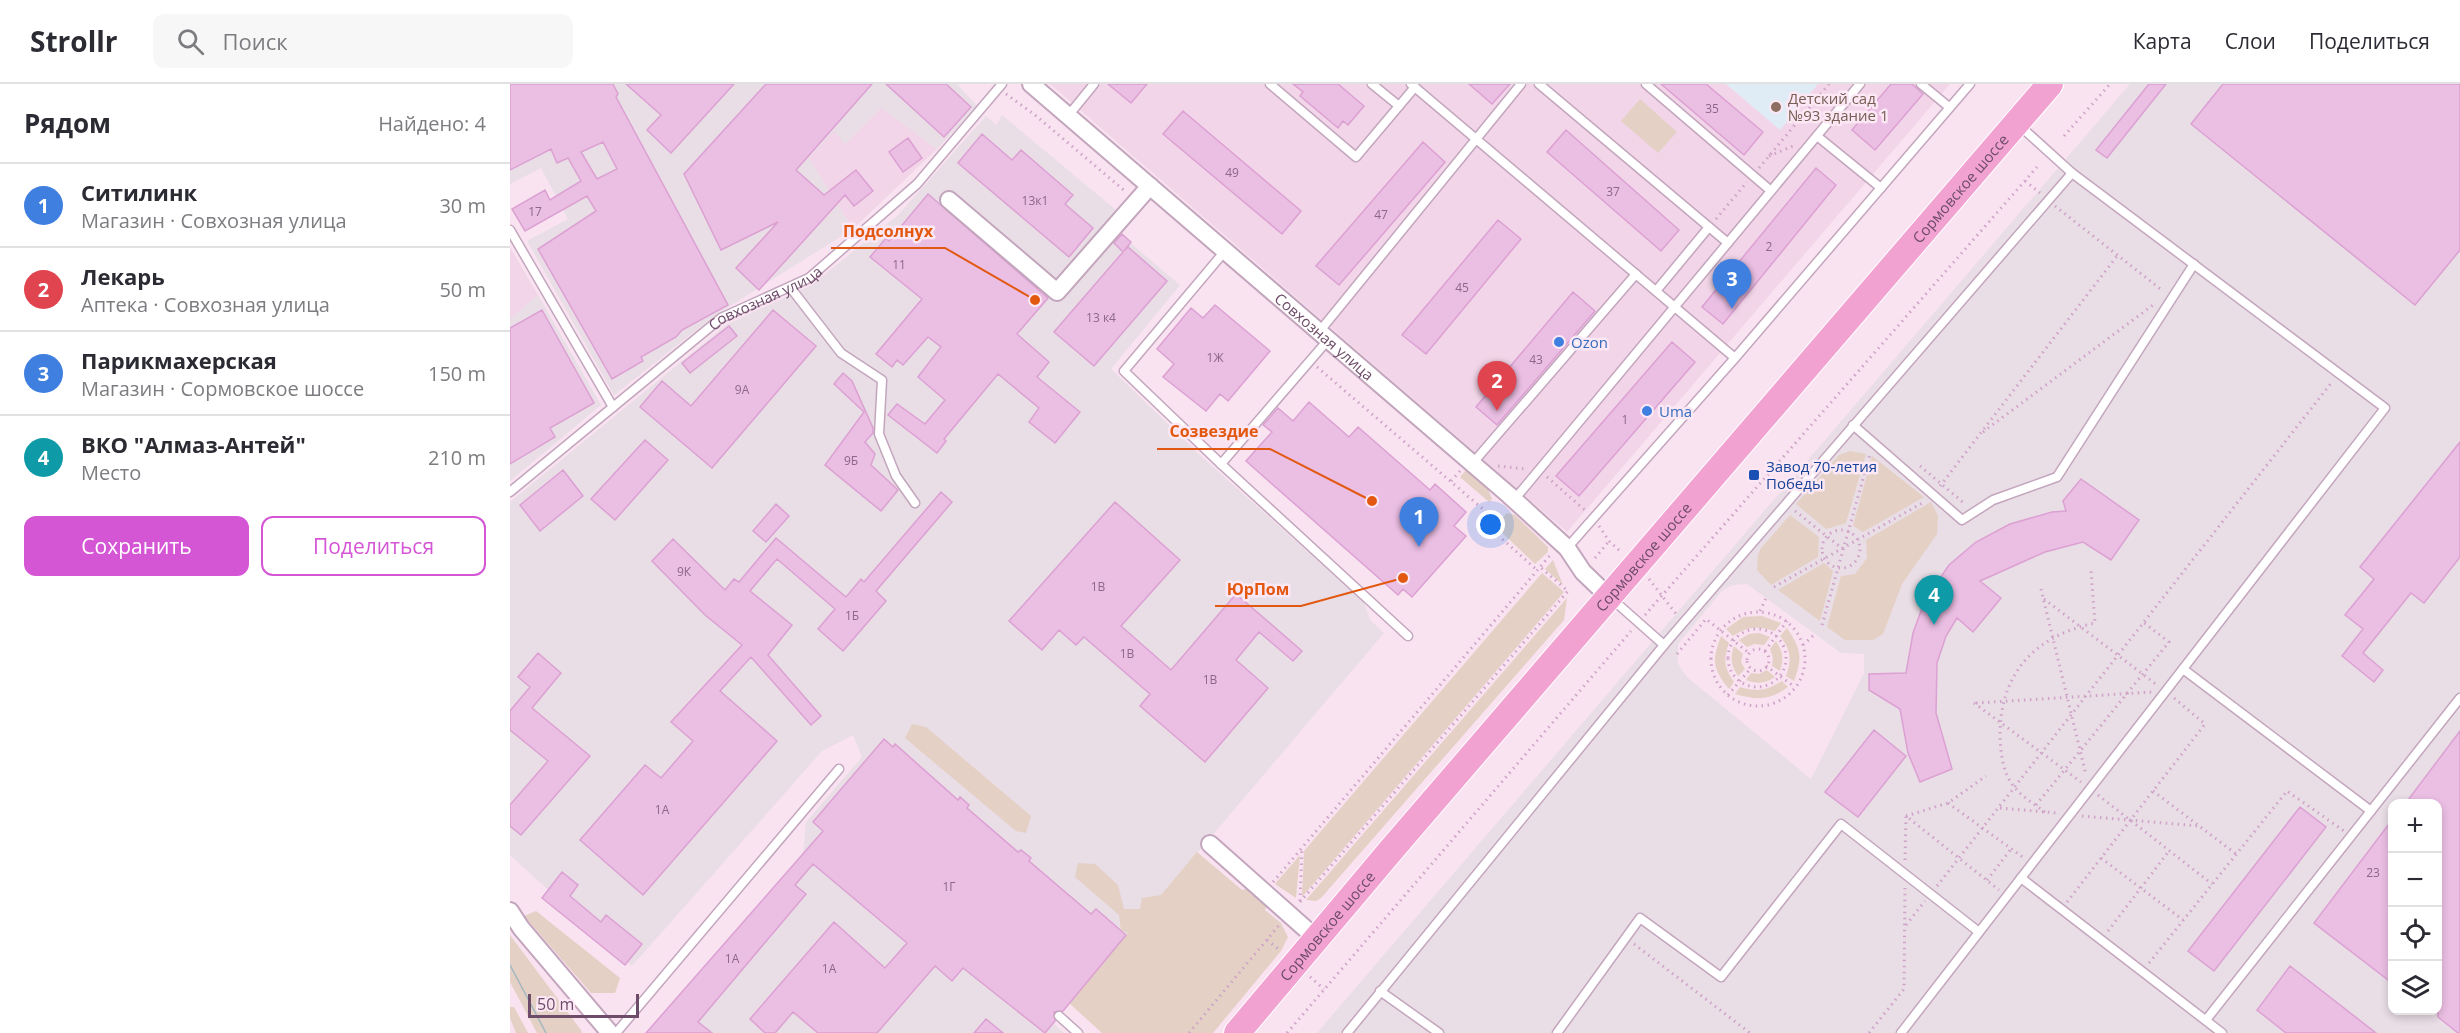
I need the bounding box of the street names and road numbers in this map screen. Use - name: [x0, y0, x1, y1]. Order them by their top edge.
- street label: Сормовское шоссе: [1908, 130, 2013, 247]
- street label: Совхозная улица: [704, 261, 826, 335]
- street label: Совхозная улица: [1271, 288, 1378, 385]
- street label: Сормовское шоссе: [1591, 498, 1696, 616]
- street label: Сормовское шоссе: [1275, 867, 1379, 985]

